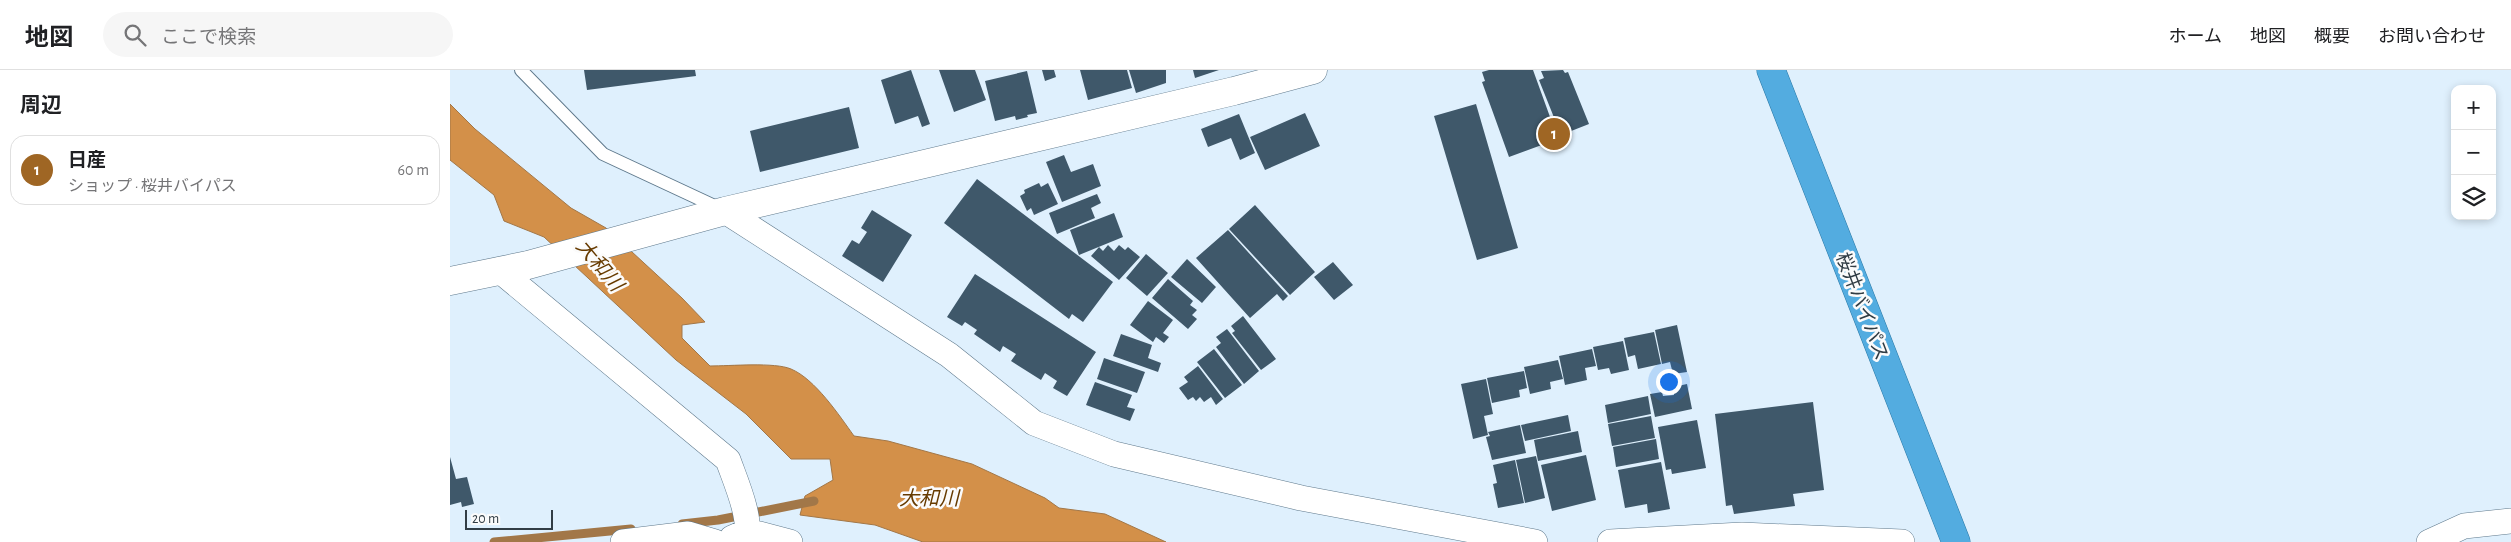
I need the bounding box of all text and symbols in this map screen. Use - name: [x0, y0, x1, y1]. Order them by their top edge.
- search box: [103, 12, 453, 57]
- icon: search: [121, 21, 149, 49]
- text: 地図: [25, 26, 73, 50]
- text: ここで検索: [161, 28, 256, 47]
- text: ホーム: [2169, 28, 2222, 46]
- text: 地図: [2250, 28, 2286, 46]
- text: 概要: [2314, 28, 2350, 46]
- text: お問い合わせ: [2378, 28, 2486, 46]
- map controls: [2451, 85, 2496, 220]
- button: +: [2451, 85, 2496, 130]
- text: 周辺: [20, 95, 62, 116]
- pin: 1: [1538, 115, 1570, 153]
- button: −: [2451, 130, 2496, 175]
- text: 日産: [68, 151, 106, 170]
- text: 1: [34, 162, 40, 178]
- text: 60 m: [398, 162, 429, 178]
- button: layers: [2451, 175, 2496, 220]
- text: ショップ · 桜井バイパス: [68, 178, 237, 194]
- water label: 大和川: [572, 236, 628, 297]
- street label: 桜井バイパス: [1832, 249, 1893, 363]
- your location: [1656, 369, 1682, 395]
- water label: 大和川: [899, 488, 961, 509]
- scale bar: [465, 507, 552, 530]
- text: 20 m: [472, 512, 499, 526]

